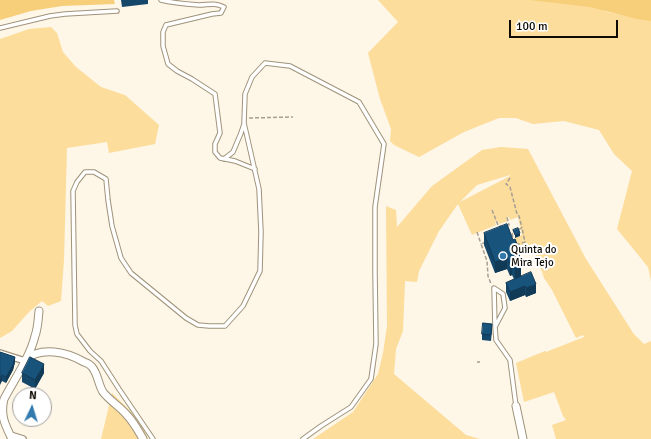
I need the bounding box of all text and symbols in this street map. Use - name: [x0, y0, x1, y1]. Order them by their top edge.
- scale bar: [511, 12, 620, 38]
- text: 100 m: [516, 19, 548, 34]
- place label: Quinta do Mira Tejo: [511, 243, 557, 269]
- marker: Quinta do Mira Tejo: [498, 251, 508, 261]
- north arrow: [12, 387, 52, 427]
- text: N: [29, 389, 37, 402]

